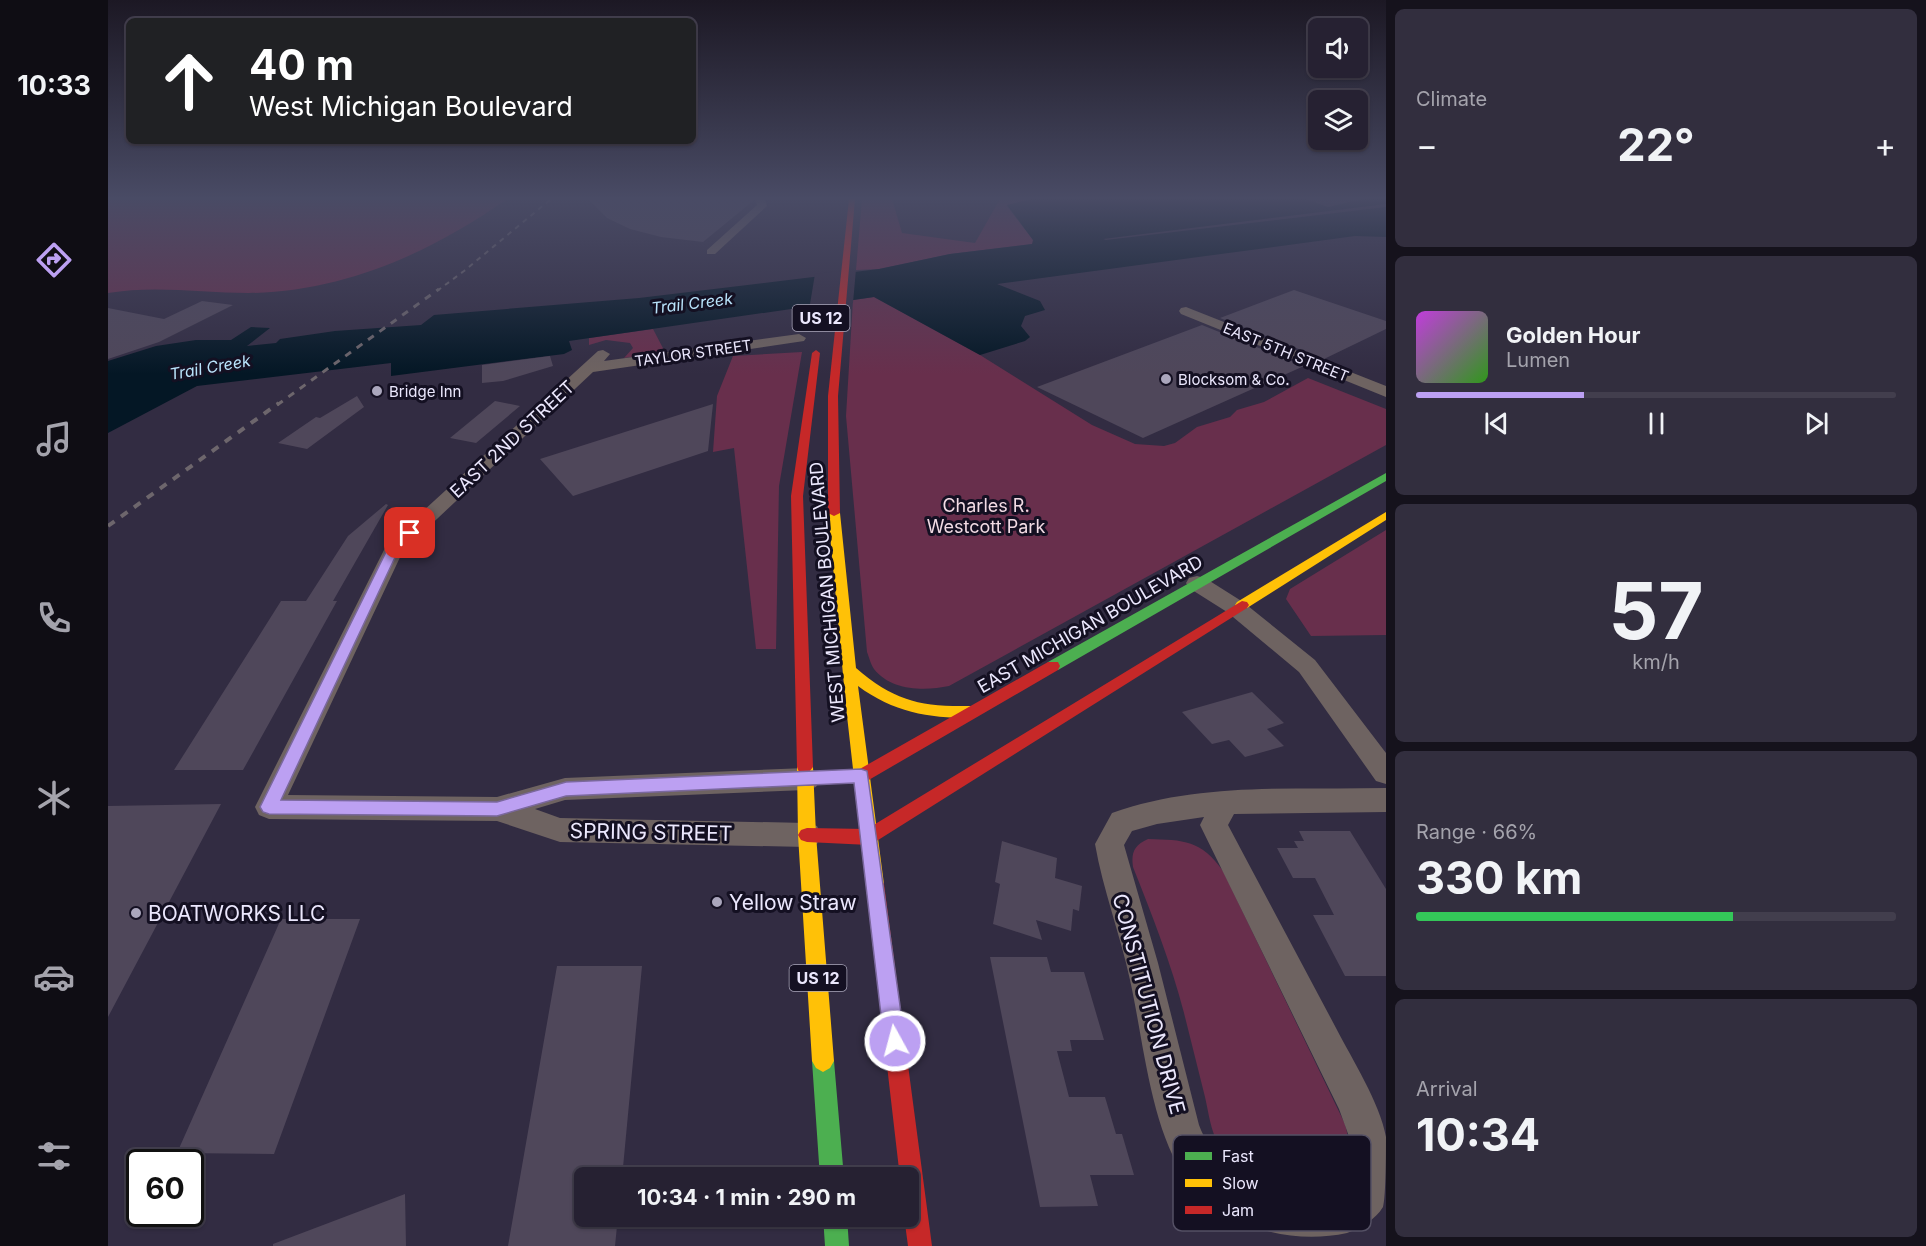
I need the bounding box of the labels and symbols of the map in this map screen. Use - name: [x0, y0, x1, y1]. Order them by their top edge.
- water label: Trail Creek: [650, 288, 734, 318]
- road number: US 12: [792, 305, 850, 331]
- street label: EAST 5TH STREET: [1220, 318, 1352, 386]
- street label: TAYLOR STREET: [633, 335, 753, 371]
- water label: Trail Creek: [168, 350, 252, 384]
- place label: Blocksom & Co.: [1178, 370, 1290, 389]
- marker: Blocksom & Co.: [1159, 372, 1173, 386]
- street label: EAST 2ND STREET: [446, 376, 578, 502]
- place label: Bridge Inn: [389, 382, 461, 401]
- marker: Bridge Inn: [370, 384, 384, 398]
- street label: WEST MICHIGAN BOULEVARD: [805, 461, 849, 723]
- park label: Charles R. Westcott Park: [927, 495, 1045, 537]
- pin: [384, 507, 435, 558]
- street label: EAST MICHIGAN BOULEVARD: [974, 551, 1206, 697]
- street label: SPRING STREET: [569, 818, 733, 846]
- place label: Yellow Straw: [729, 890, 857, 915]
- street label: CONSTITUTION DRIVE: [1107, 891, 1191, 1117]
- marker: Yellow Straw: [710, 895, 724, 909]
- place label: BOATWORKS LLC: [148, 901, 325, 926]
- marker: BOATWORKS LLC: [129, 906, 143, 920]
- road number: US 12: [790, 965, 846, 991]
- position arrow: [863, 1009, 927, 1073]
- legend: [1173, 1135, 1371, 1231]
- text: Fast: [1222, 1146, 1254, 1166]
- speed limit sign: 60: [126, 1149, 204, 1227]
- text: Slow: [1222, 1173, 1259, 1193]
- text: Jam: [1222, 1200, 1254, 1220]

